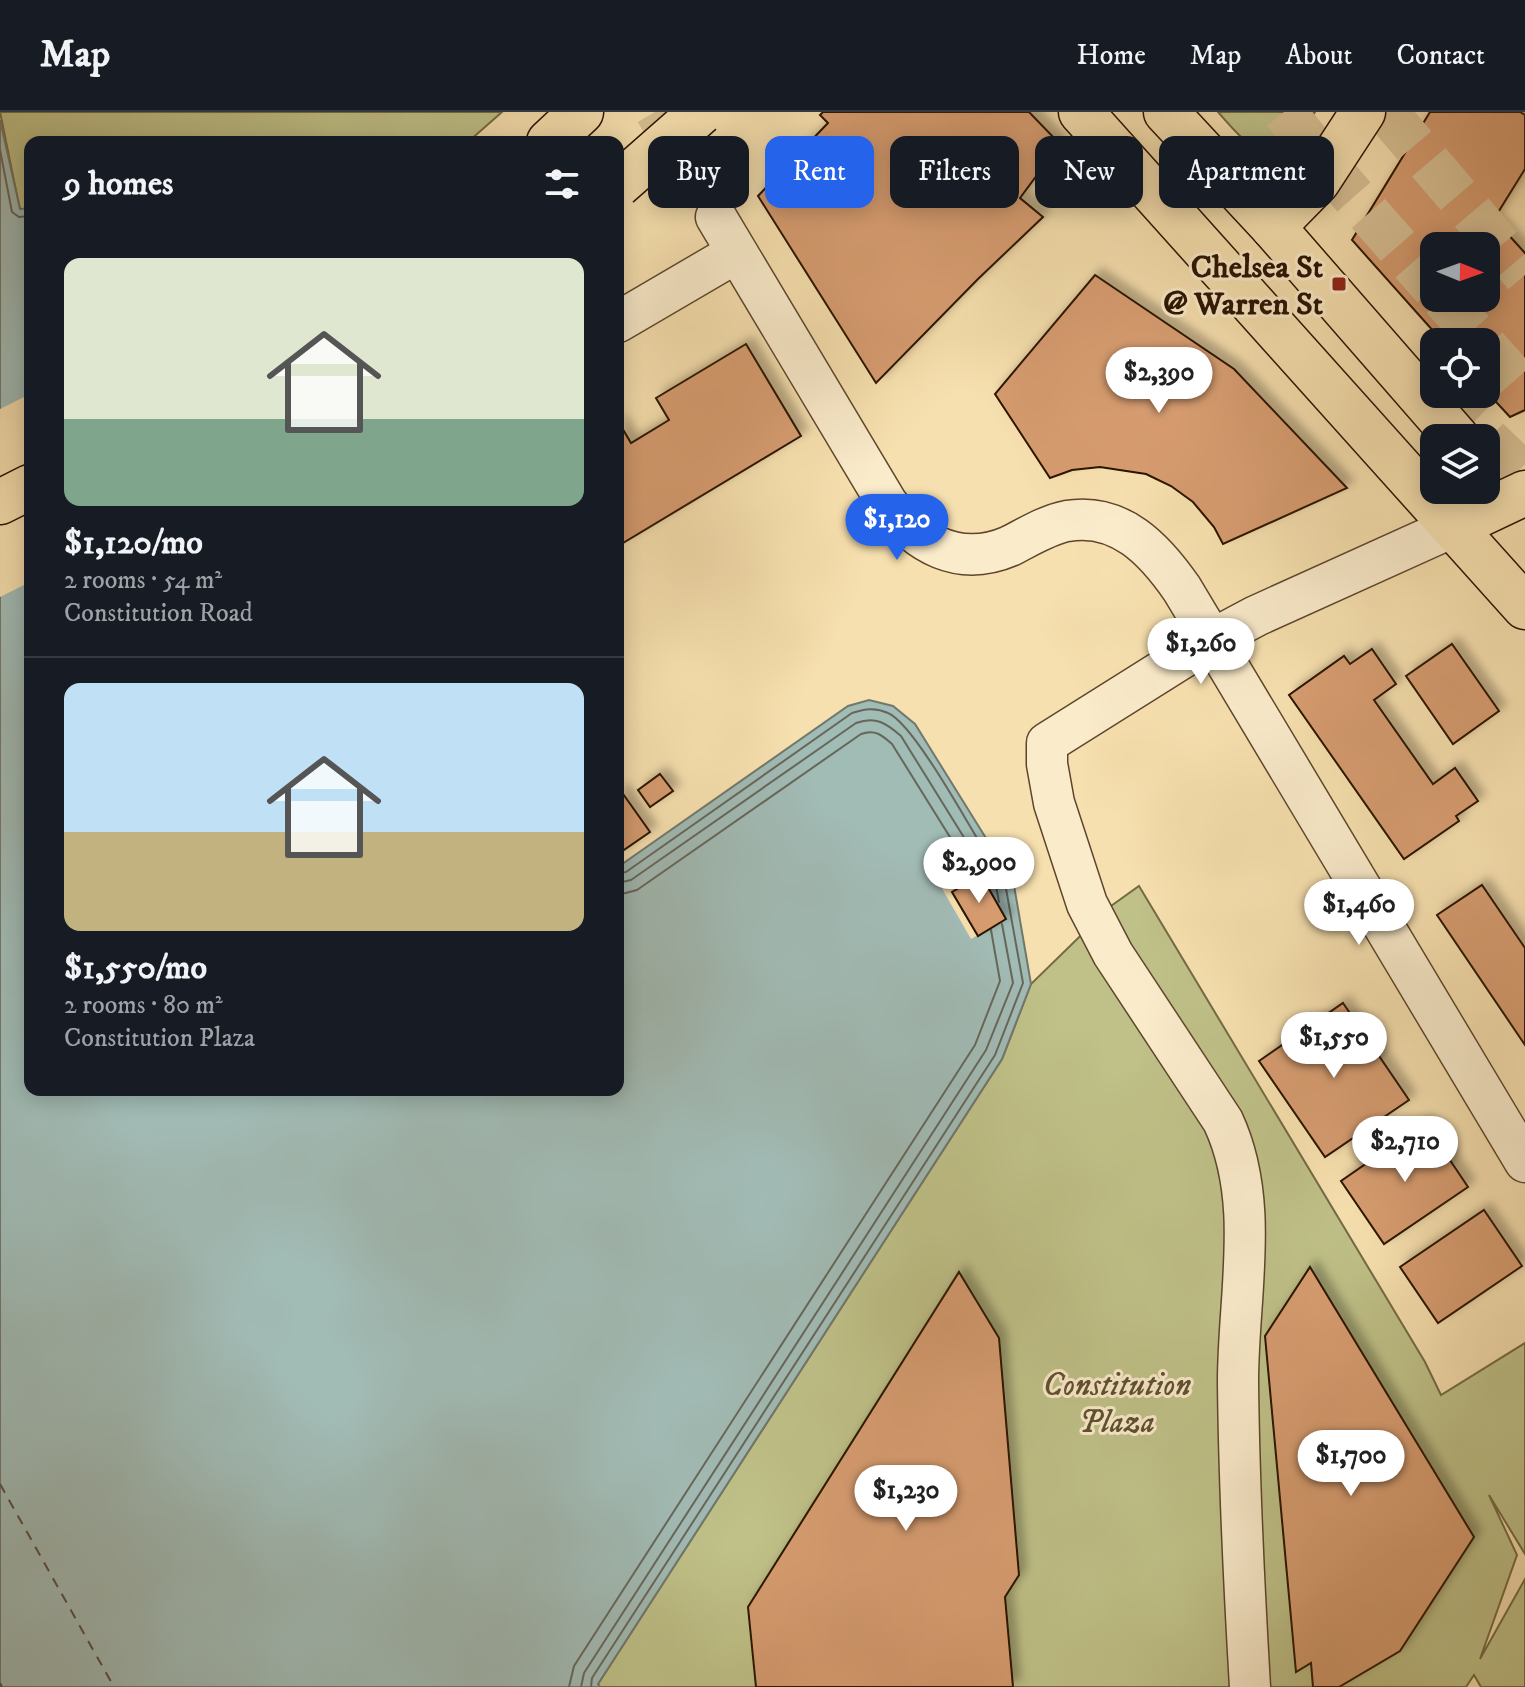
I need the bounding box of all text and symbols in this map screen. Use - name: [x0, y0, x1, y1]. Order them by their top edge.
- text: Map: [40, 31, 110, 79]
- text: Home: [1077, 38, 1146, 73]
- text: Map: [1190, 38, 1241, 73]
- text: About: [1285, 38, 1352, 73]
- text: Contact: [1396, 38, 1485, 73]
- chip: Buy: [648, 136, 749, 208]
- chip: Rent: [765, 136, 874, 208]
- chip: Filters: [890, 136, 1019, 208]
- chip: New: [1035, 136, 1143, 208]
- chip: Apartment: [1159, 136, 1334, 208]
- icon: filters: [540, 162, 584, 206]
- text: 9 homes: [64, 163, 173, 205]
- north arrow: [1420, 232, 1500, 312]
- map controls: [1420, 232, 1500, 504]
- place label: Chelsea St @ Warren St: [1163, 248, 1324, 325]
- marker: Chelsea St @ Warren St: [1330, 275, 1348, 293]
- icon: home: [252, 310, 396, 454]
- button: locate: [1420, 328, 1500, 408]
- pin: $2,390: [1094, 347, 1224, 415]
- text: $2,390: [1124, 356, 1194, 389]
- button: layers: [1420, 424, 1500, 504]
- pin: $1,120: [832, 494, 962, 562]
- text: $1,120: [863, 503, 931, 536]
- text: $1,120/mo: [64, 522, 203, 564]
- text: 2 rooms · 54 m²: [64, 564, 222, 597]
- text: Constitution Road: [64, 597, 253, 630]
- pin: $1,260: [1136, 618, 1266, 686]
- text: $1,260: [1165, 627, 1237, 660]
- icon: home: [252, 735, 396, 879]
- pin: $2,900: [914, 837, 1044, 905]
- text: $2,900: [941, 846, 1017, 879]
- pin: $1,460: [1294, 879, 1424, 947]
- text: $1,460: [1322, 888, 1396, 921]
- text: $1,550/mo: [64, 947, 207, 989]
- text: 2 rooms · 80 m²: [64, 989, 223, 1022]
- pin: $1,550: [1269, 1012, 1399, 1080]
- text: $1,550: [1299, 1021, 1369, 1054]
- text: Constitution Plaza: [64, 1022, 255, 1055]
- pin: $2,710: [1340, 1116, 1470, 1184]
- text: $2,710: [1370, 1125, 1440, 1158]
- park label: Constitution Plaza: [1043, 1366, 1191, 1443]
- pin: $1,700: [1286, 1430, 1416, 1498]
- text: $1,700: [1316, 1439, 1386, 1472]
- pin: $1,230: [841, 1465, 971, 1533]
- text: $1,230: [872, 1474, 940, 1507]

